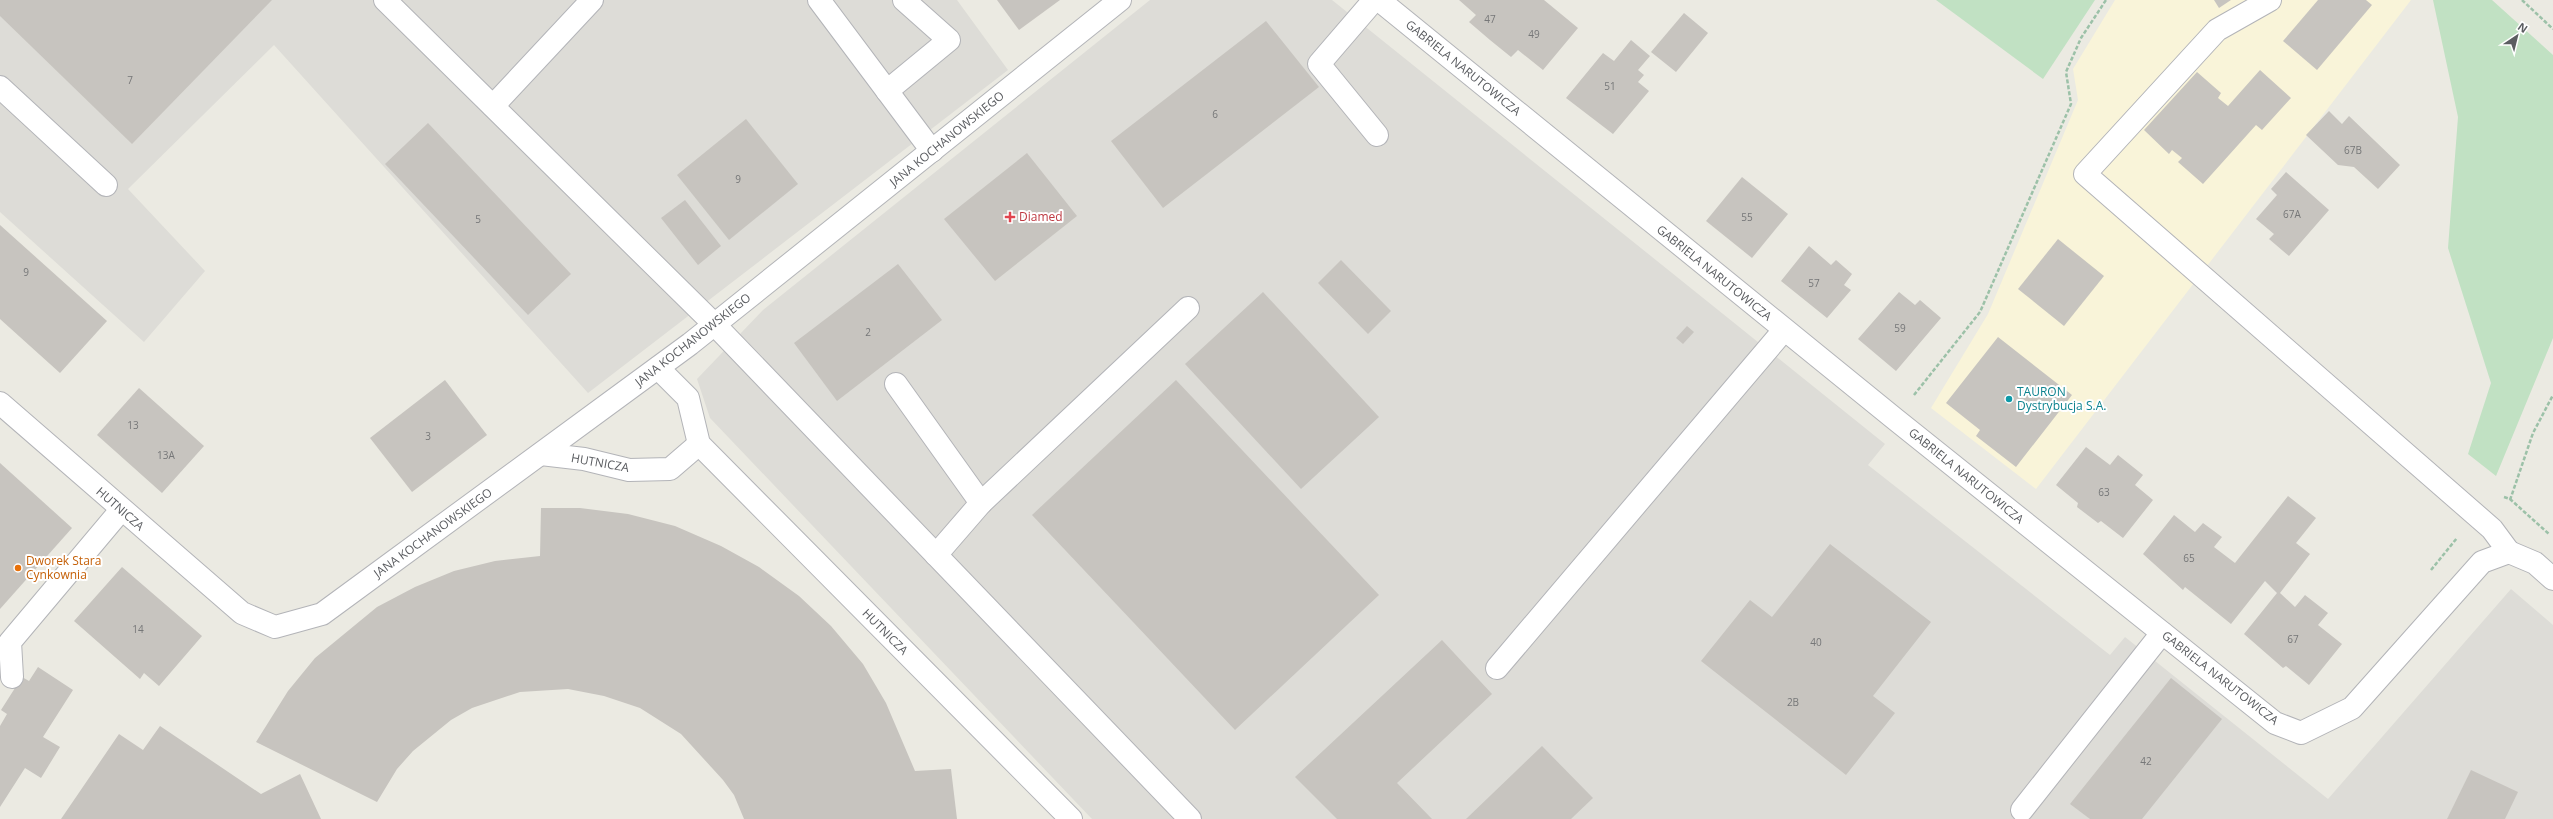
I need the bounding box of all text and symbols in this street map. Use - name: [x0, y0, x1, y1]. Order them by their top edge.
- house number: 47: [1484, 12, 1496, 26]
- street label: GABRIELA NARUTOWICZA: [1402, 16, 1525, 120]
- north arrow: [2497, 16, 2537, 56]
- text: N: [2515, 19, 2531, 36]
- house number: 49: [1528, 27, 1540, 41]
- house number: 7: [127, 73, 133, 87]
- house number: 51: [1604, 79, 1616, 93]
- street label: JANA KOCHANOWSKIEGO: [885, 87, 1007, 191]
- house number: 6: [1212, 107, 1218, 121]
- house number: 67B: [2344, 143, 2362, 157]
- house number: 9: [735, 172, 741, 186]
- house number: 67A: [2283, 207, 2302, 221]
- place label: Diamed: [1019, 208, 1063, 225]
- house number: 55: [1741, 210, 1753, 224]
- marker: Diamed: [1004, 211, 1016, 223]
- house number: 5: [475, 212, 481, 226]
- street label: GABRIELA NARUTOWICZA: [1653, 221, 1776, 325]
- house number: 9: [23, 265, 29, 279]
- house number: 57: [1808, 276, 1820, 290]
- street label: JANA KOCHANOWSKIEGO: [630, 289, 754, 391]
- house number: 59: [1894, 321, 1906, 335]
- house number: 2: [865, 325, 871, 339]
- place label: TAURON Dystrybucja S.A.: [2017, 383, 2106, 414]
- marker: TAURON Dystrybucja S.A.: [2004, 394, 2014, 404]
- house number: 13: [127, 418, 139, 432]
- street label: GABRIELA NARUTOWICZA: [1905, 424, 2028, 528]
- house number: 3: [425, 429, 431, 443]
- house number: 13A: [157, 448, 176, 462]
- street label: HUTNICZA: [570, 449, 631, 476]
- street label: HUTNICZA: [93, 483, 148, 535]
- street label: JANA KOCHANOWSKIEGO: [369, 484, 495, 582]
- house number: 63: [2098, 485, 2110, 499]
- house number: 65: [2183, 551, 2195, 565]
- place label: Dworek Stara Cynkownia: [26, 552, 101, 583]
- marker: Dworek Stara Cynkownia: [13, 563, 23, 573]
- street label: HUTNICZA: [859, 605, 912, 659]
- house number: 14: [132, 622, 144, 636]
- street label: GABRIELA NARUTOWICZA: [2158, 627, 2282, 729]
- house number: 67: [2287, 632, 2299, 646]
- house number: 40: [1810, 635, 1822, 649]
- house number: 2B: [1787, 695, 1799, 709]
- house number: 42: [2140, 754, 2152, 768]

